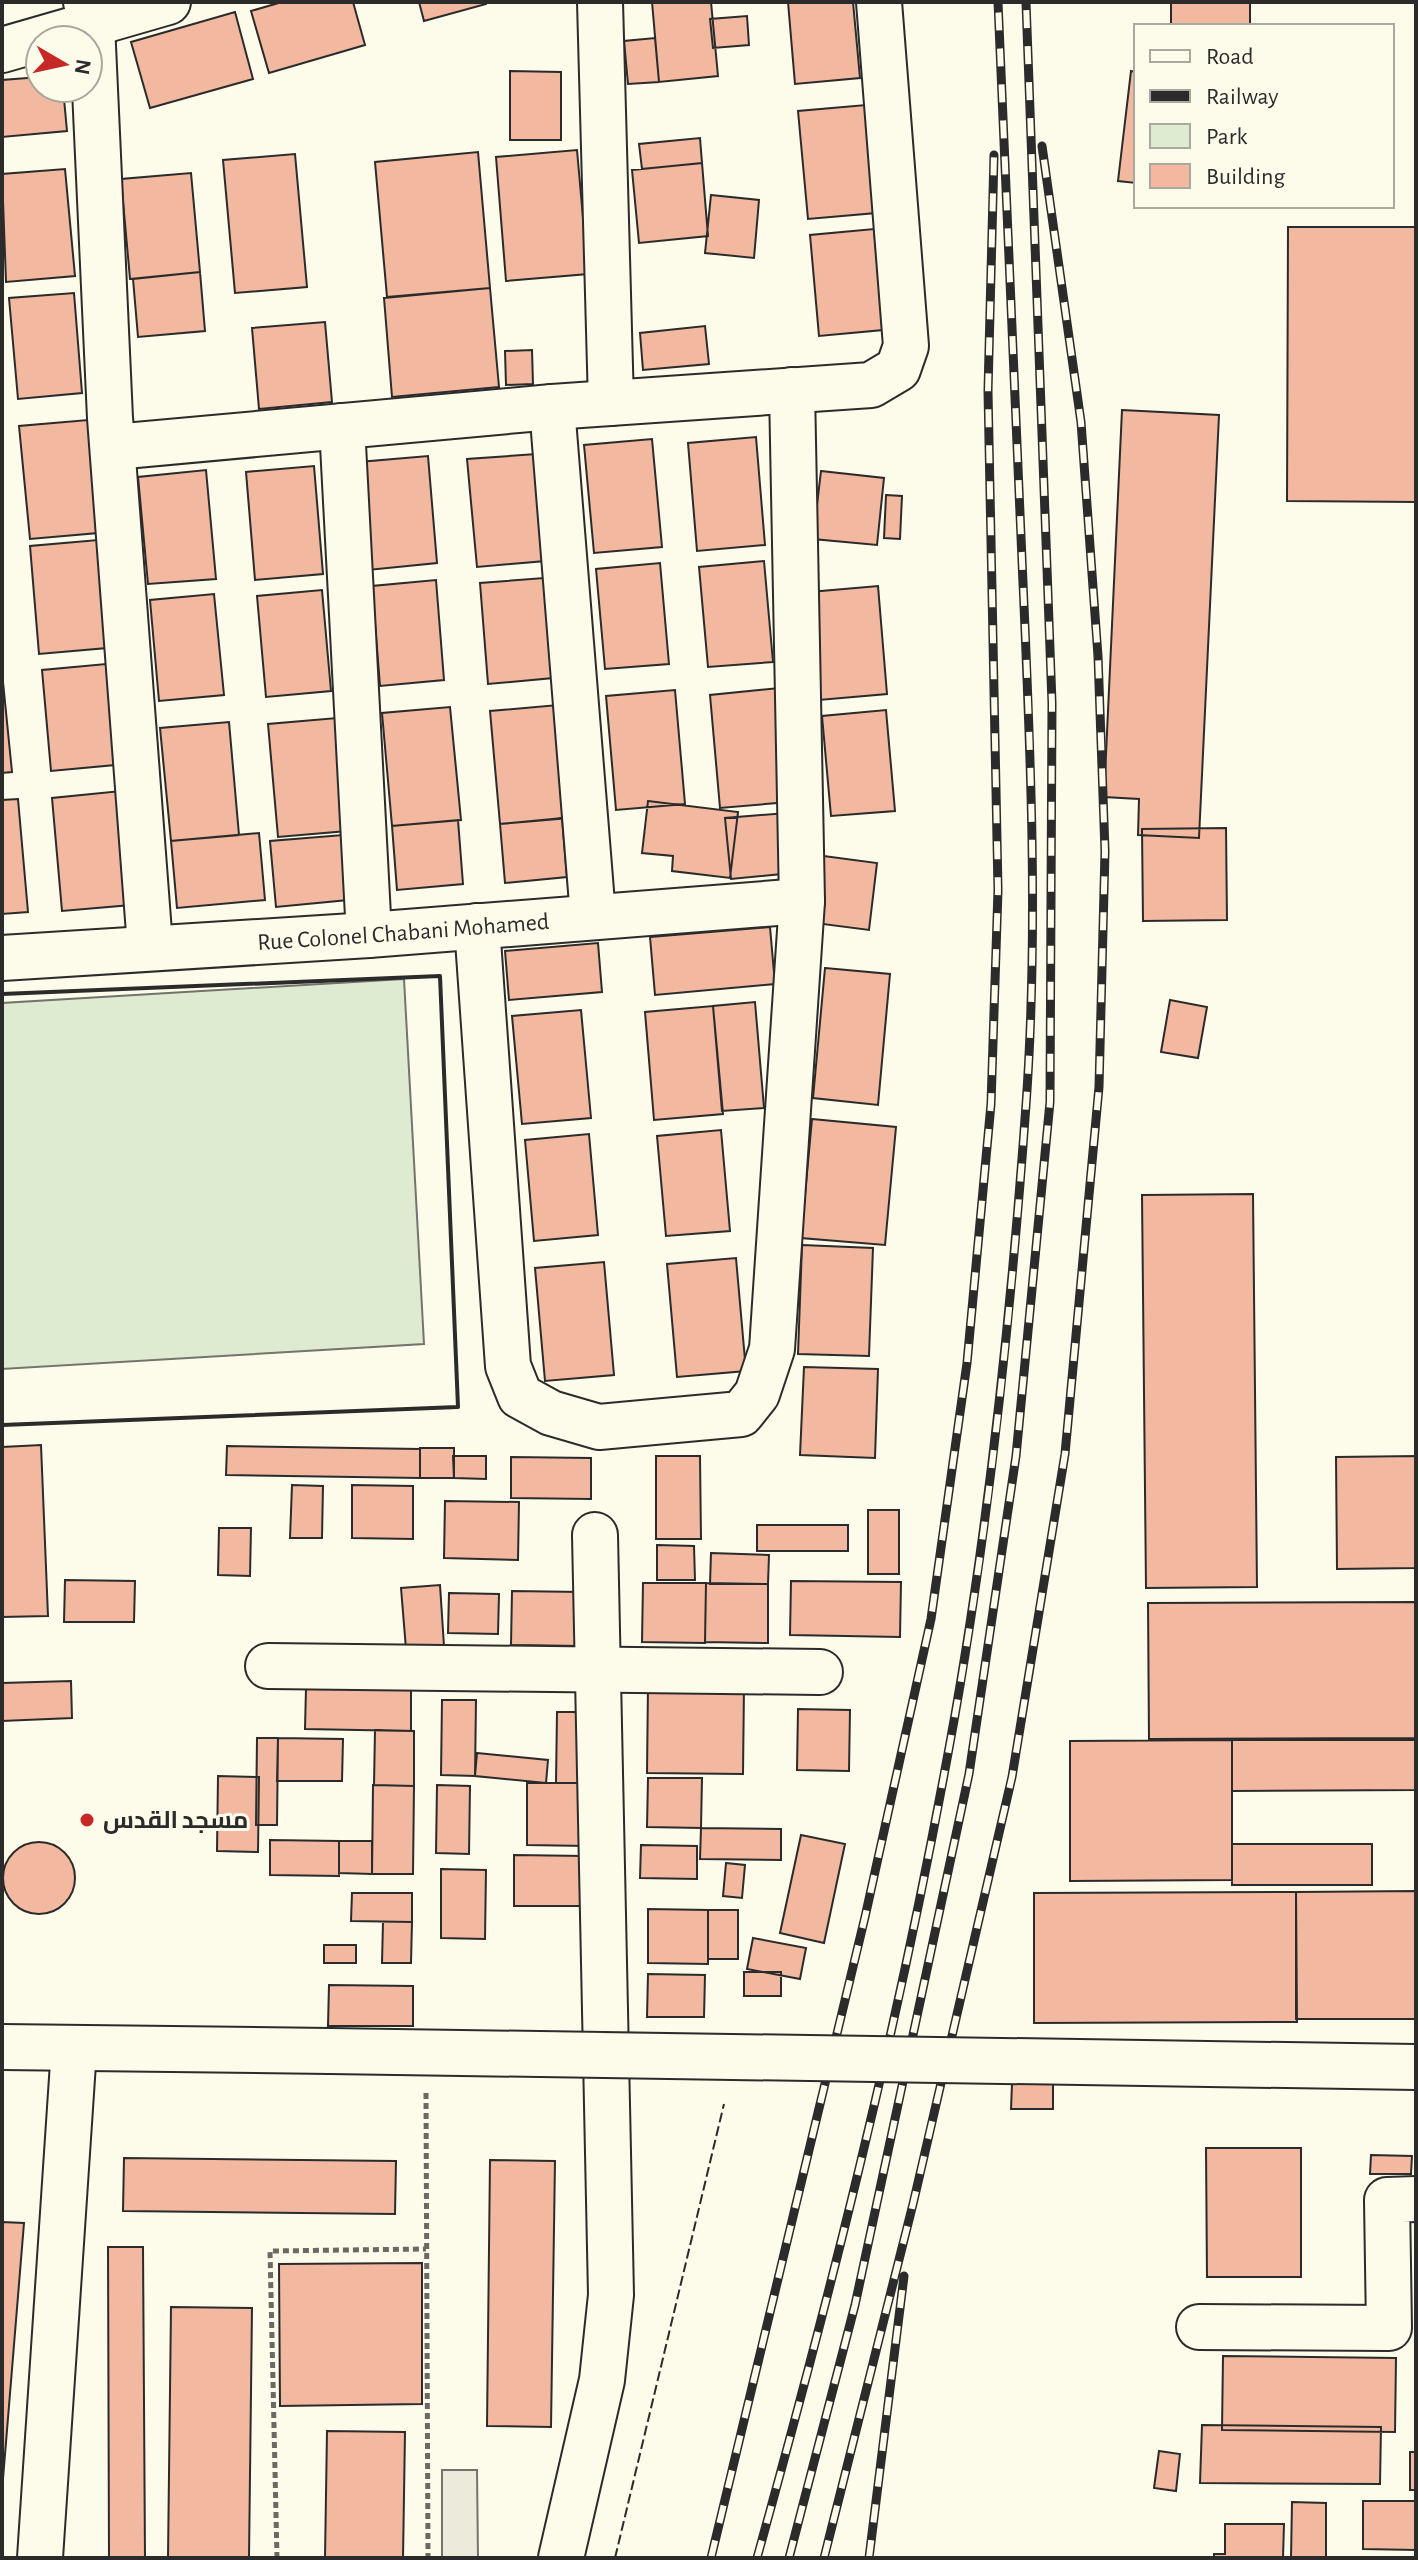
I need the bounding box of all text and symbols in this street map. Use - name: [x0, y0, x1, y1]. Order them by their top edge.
- north arrow: [24, 24, 104, 104]
- legend: [1134, 24, 1394, 208]
- text: Road: [1206, 45, 1254, 69]
- text: N: [71, 58, 95, 76]
- text: Railway: [1206, 85, 1278, 109]
- text: Park: [1206, 125, 1247, 149]
- text: Building: [1206, 165, 1285, 189]
- street label: Rue Colonel Chabani Mohamed: [257, 910, 550, 955]
- place label: مسجد القدس: [103, 1809, 248, 1834]
- marker: مسجد القدس: [78, 1811, 96, 1829]

